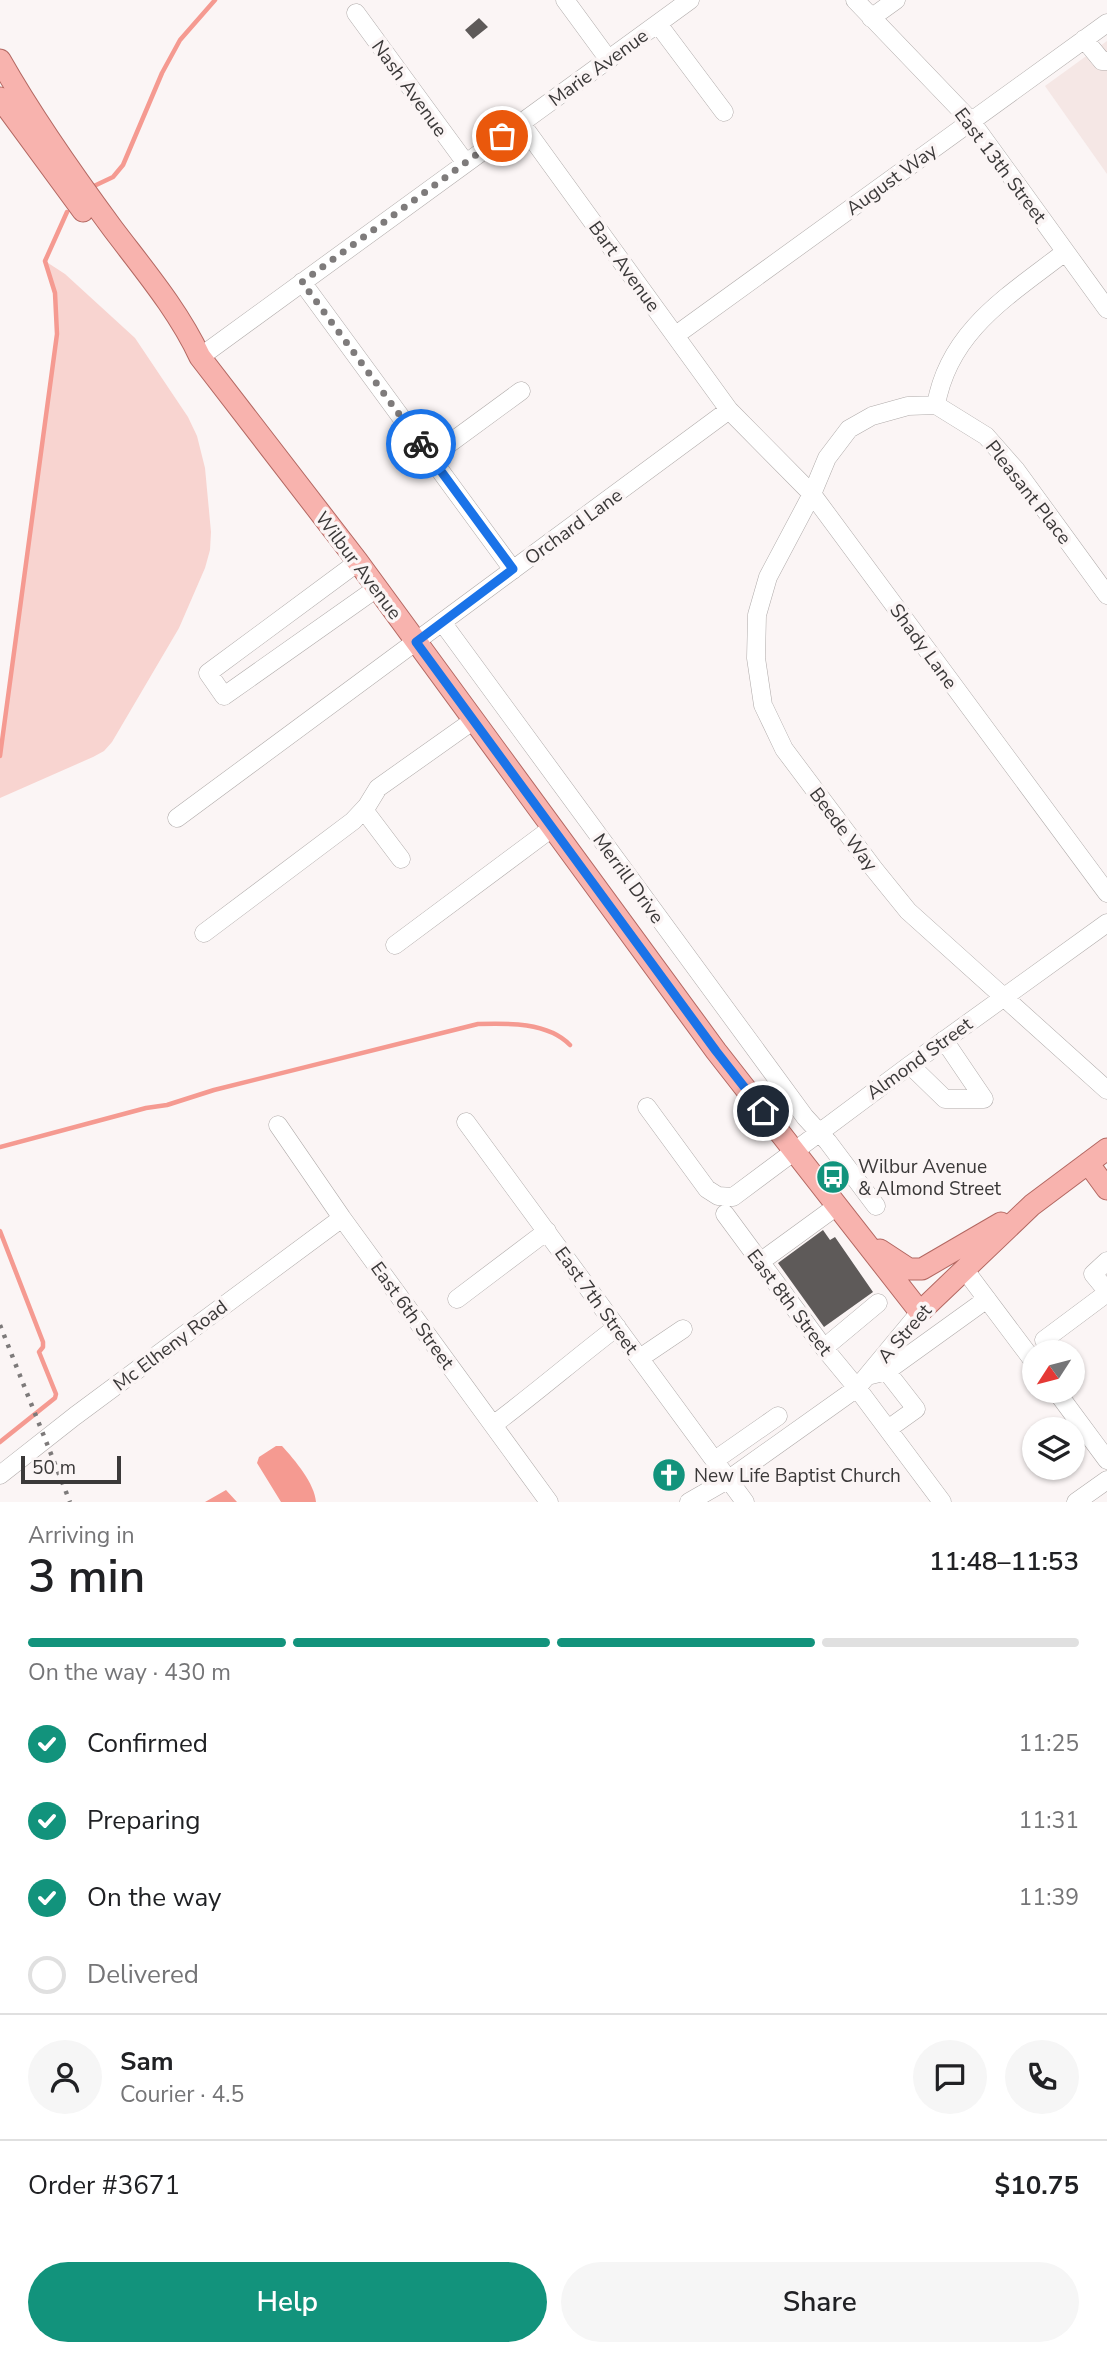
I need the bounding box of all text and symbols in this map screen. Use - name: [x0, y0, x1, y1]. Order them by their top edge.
- street label: Marie Avenue: [544, 23, 654, 113]
- street label: Nash Avenue: [365, 35, 453, 142]
- street label: East 13th Street: [948, 102, 1052, 229]
- pin: [472, 106, 532, 166]
- icon: bag: [483, 117, 521, 155]
- street label: August Way: [841, 138, 942, 222]
- street label: Bart Avenue: [582, 216, 666, 317]
- courier: [386, 409, 456, 479]
- icon: bike: [402, 425, 440, 463]
- street label: Pleasant Place: [979, 435, 1077, 550]
- street label: Orchard Lane: [519, 483, 628, 571]
- street label: Wilbur Avenue: [309, 506, 407, 625]
- street label: Shady Lane: [883, 599, 963, 695]
- street label: Beede Way: [803, 782, 883, 877]
- street label: Merrill Drive: [587, 828, 670, 929]
- street label: Almond Street: [861, 1011, 978, 1106]
- pin: [733, 1081, 793, 1141]
- icon: home: [744, 1092, 782, 1130]
- place label: Wilbur Avenue & Almond Street: [858, 1154, 1001, 1202]
- bus stop icon: Wilbur Avenue & Almond Street: [814, 1158, 852, 1196]
- street label: East 7th Street: [548, 1242, 644, 1360]
- street label: East 8th Street: [741, 1244, 838, 1361]
- street label: East 6th Street: [364, 1257, 460, 1375]
- street label: Mc Elheny Road: [108, 1294, 233, 1397]
- street label: A Street: [872, 1298, 938, 1369]
- north arrow: [1022, 1340, 1085, 1404]
- map controls: [1022, 1340, 1085, 1480]
- button: layers: [1022, 1417, 1085, 1480]
- scale bar: [21, 1453, 121, 1485]
- text: 50 m: [32, 1455, 76, 1481]
- church icon: New Life Baptist Church: [650, 1456, 688, 1494]
- place label: New Life Baptist Church: [694, 1463, 901, 1489]
- text: Arriving in: [28, 1520, 135, 1551]
- text: 11:48–11:53: [929, 1544, 1079, 1579]
- text: 3 min: [28, 1545, 145, 1608]
- text: On the way · 430 m: [28, 1657, 231, 1688]
- icon: check: [28, 1725, 66, 1763]
- text: Confirmed: [87, 1726, 208, 1761]
- text: 11:25: [1019, 1728, 1079, 1759]
- icon: check: [28, 1802, 66, 1840]
- text: Preparing: [87, 1803, 200, 1838]
- text: 11:31: [1019, 1805, 1079, 1836]
- icon: check: [28, 1879, 66, 1917]
- text: On the way: [87, 1880, 221, 1915]
- text: 11:39: [1019, 1882, 1079, 1913]
- text: Delivered: [87, 1957, 199, 1992]
- button: person: [28, 2040, 102, 2114]
- button: chat: [913, 2040, 987, 2114]
- button: phone: [1005, 2040, 1079, 2114]
- text: Sam: [120, 2044, 173, 2079]
- text: Courier · 4.5: [120, 2079, 244, 2110]
- text: Order #3671: [28, 2168, 180, 2203]
- text: $10.75: [995, 2168, 1079, 2203]
- button: Help: [28, 2262, 547, 2342]
- button: Share: [561, 2262, 1079, 2342]

